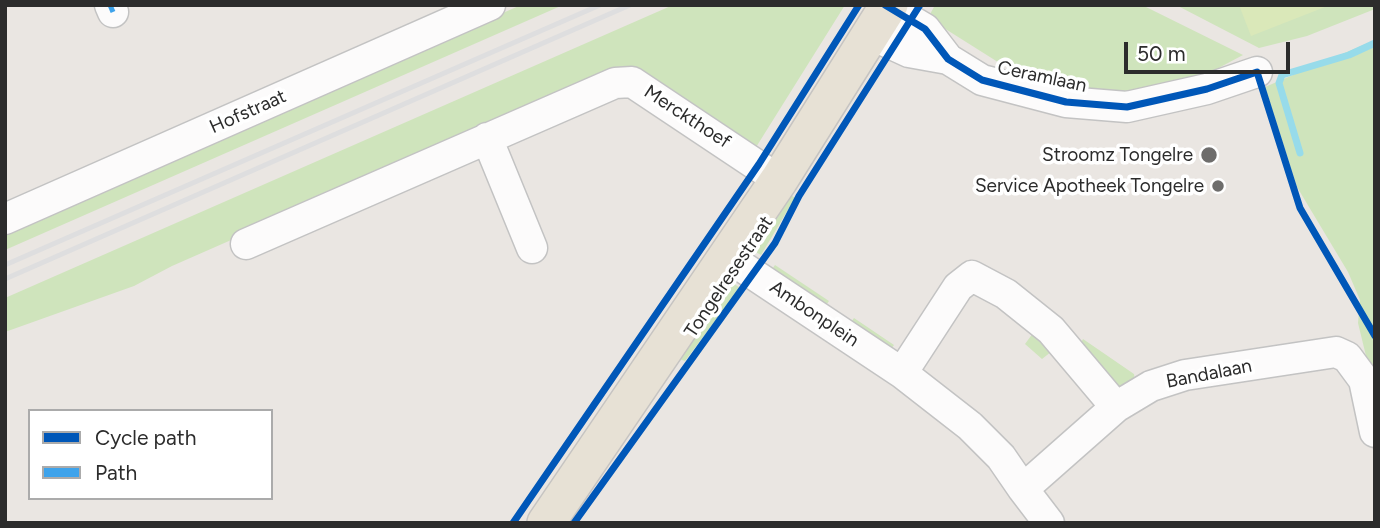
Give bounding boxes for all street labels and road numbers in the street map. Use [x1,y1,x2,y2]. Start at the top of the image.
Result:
street label: Ceramlaan [995,56,1089,98]
street label: Merckthoef [639,81,735,153]
street label: Hofstraat [206,85,290,139]
street label: Tongelresestraat [680,212,778,342]
street label: Ambonplein [765,276,863,352]
street label: Bandalaan [1164,355,1254,393]

